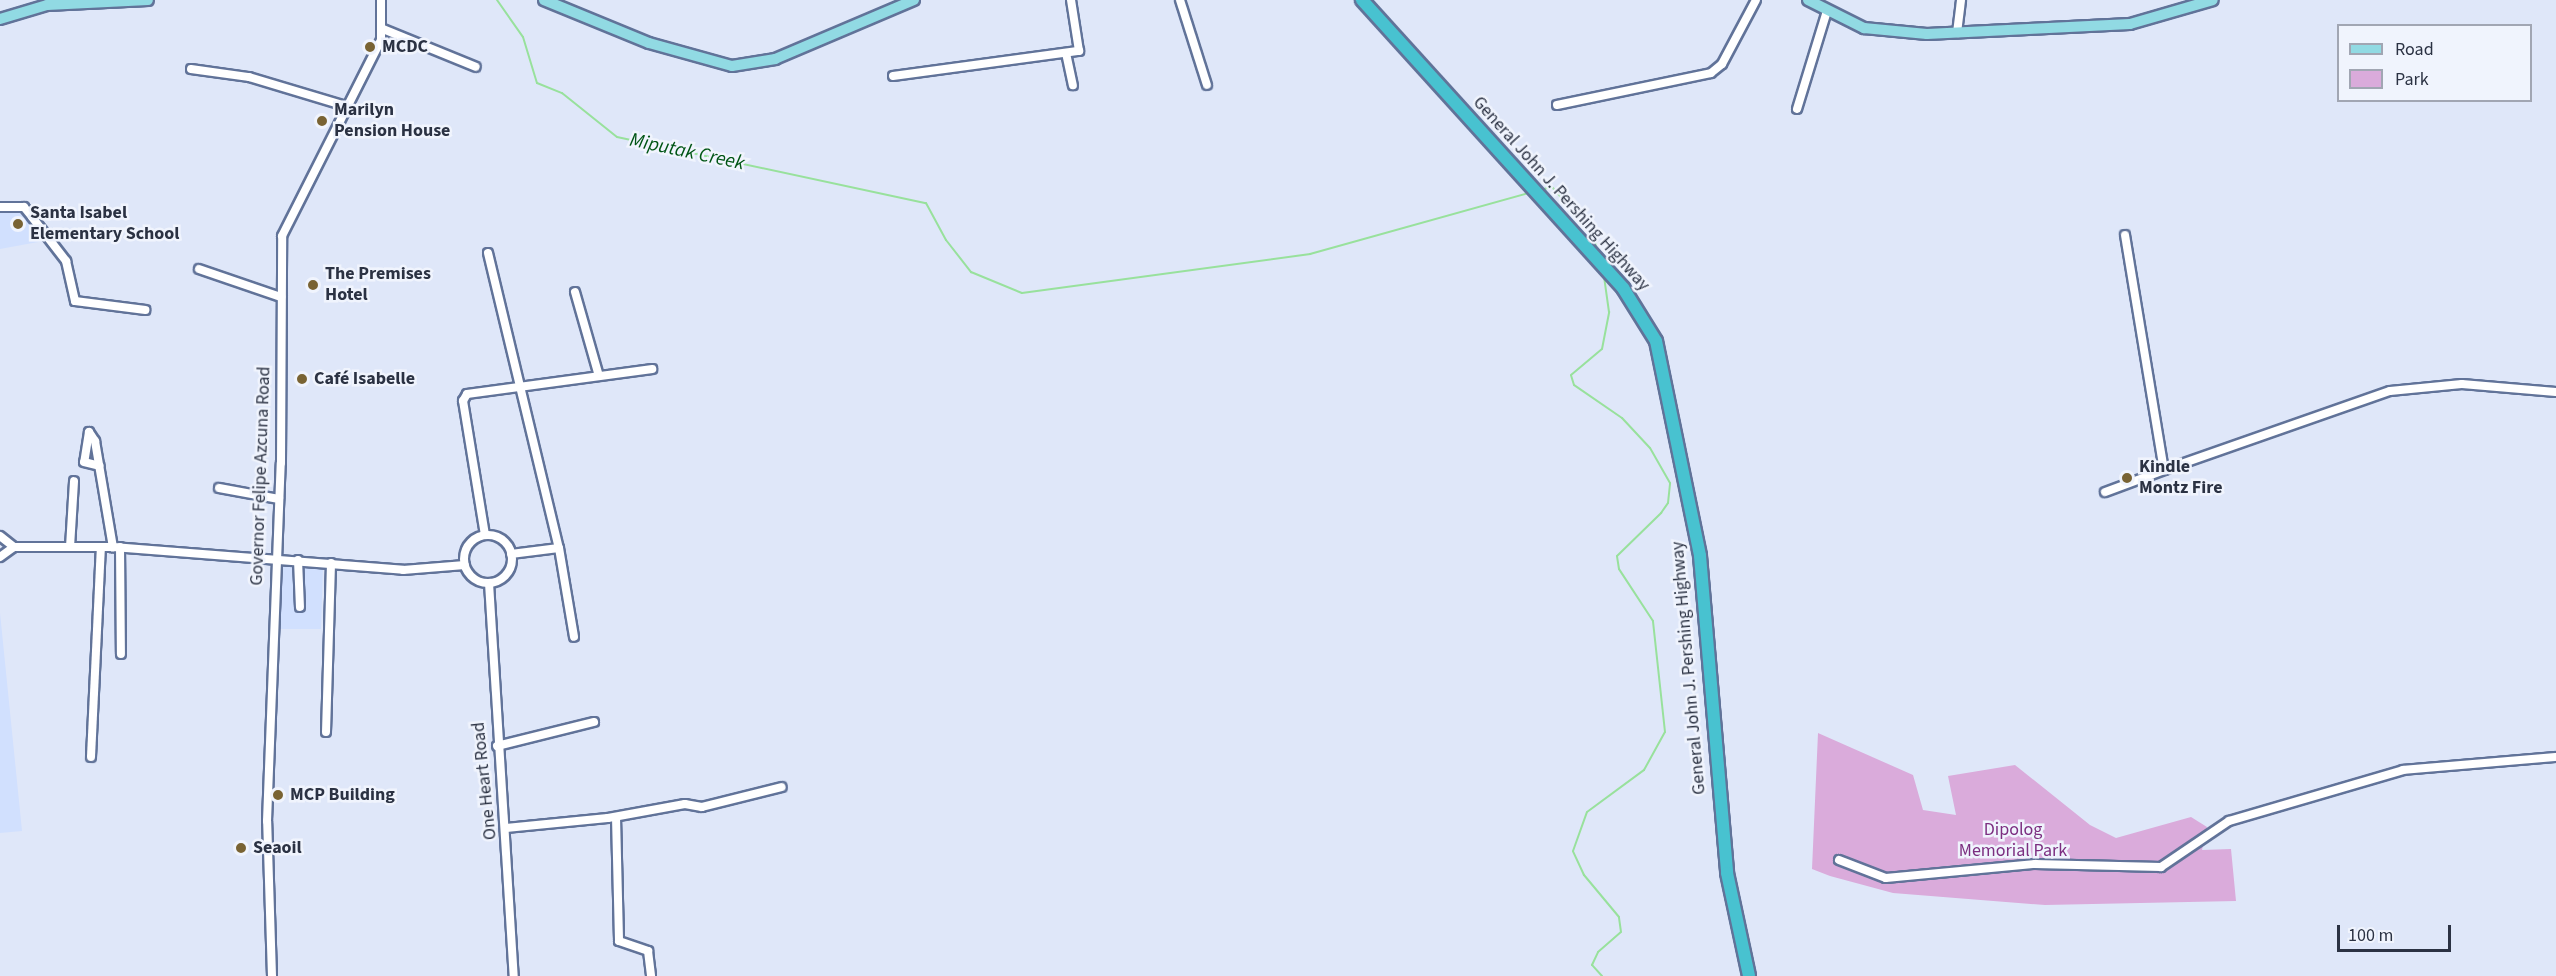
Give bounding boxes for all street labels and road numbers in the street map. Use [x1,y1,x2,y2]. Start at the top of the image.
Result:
street label: General John J. Pershing Highway [1468,92,1654,296]
street label: Governor Felipe Azcuna Road [246,366,276,586]
street label: General John J. Pershing Highway [1667,540,1711,796]
street label: One Heart Road [468,721,502,841]

